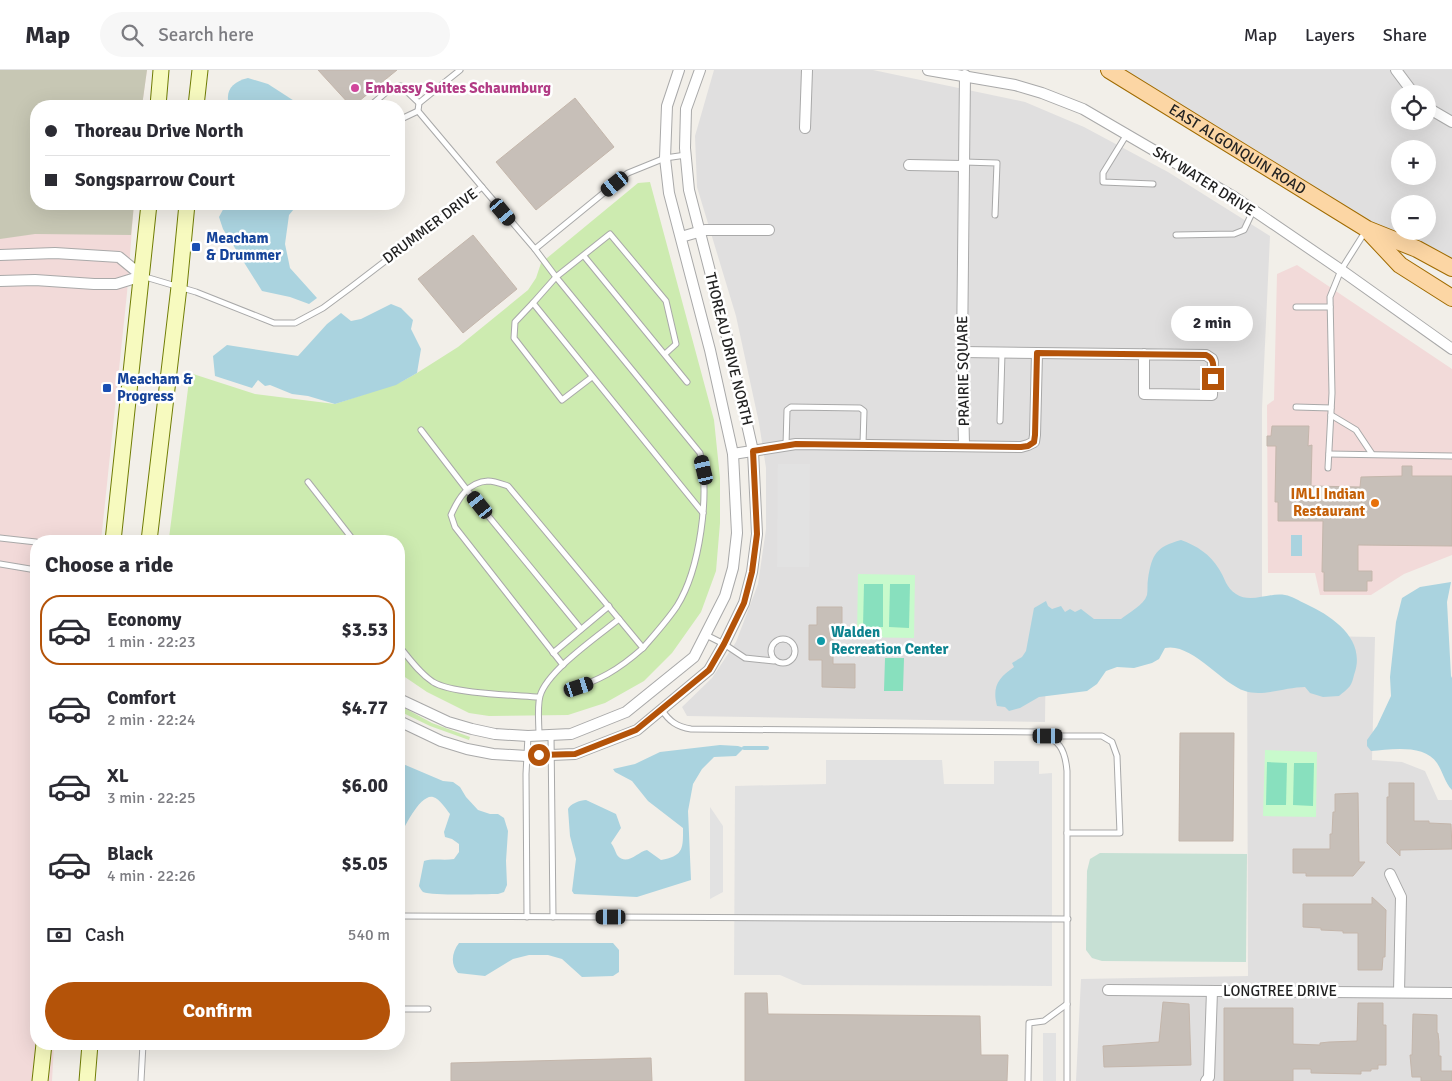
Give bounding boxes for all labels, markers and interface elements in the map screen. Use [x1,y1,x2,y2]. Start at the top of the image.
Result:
search box [100,12,450,57]
text: Map [25,20,70,50]
icon: search [118,21,146,49]
text: Search here [158,23,254,47]
text: Map [1244,24,1277,46]
text: Layers [1305,24,1355,46]
text: Share [1383,24,1427,46]
place label: Embassy Suites Schaumburg [365,79,551,97]
marker: Embassy Suites Schaumburg [349,82,361,94]
map controls [1391,85,1436,240]
button: locate [1391,85,1436,130]
street label: EAST ALGONQUIN ROAD [1166,100,1309,198]
text: Thoreau Drive North [75,119,243,143]
button: + [1391,140,1436,185]
street label: SKY WATER DRIVE [1150,142,1258,220]
text: Songsparrow Court [75,168,235,192]
car [598,169,631,199]
street label: DRUMMER DRIVE [379,185,481,267]
button: − [1391,195,1436,240]
car [487,196,518,228]
place label: Meacham & Drummer [206,229,281,264]
marker: Meacham & Drummer [190,241,202,253]
street label: THOREAU DRIVE NORTH [701,271,757,427]
callout: 2 min [1172,306,1254,342]
text: 2 min [1193,313,1231,333]
street label: PRAIRIE SQUARE [953,315,973,427]
route end [1202,368,1224,390]
place label: Meacham & Progress [117,370,193,405]
marker: Meacham & Progress [101,382,113,394]
car [693,454,714,486]
place label: IMLI Indian Restaurant [1291,485,1365,520]
car [464,489,495,521]
marker: IMLI Indian Restaurant [1369,497,1381,509]
text: Choose a ride [45,551,173,578]
icon: car [47,608,92,653]
text: Economy [107,608,181,632]
text: $3.53 [342,618,388,642]
place label: Walden Recreation Center [831,623,948,658]
text: 1 min · 22:23 [107,632,196,652]
marker: Walden Recreation Center [815,635,827,647]
car [562,675,595,699]
icon: car [47,686,92,731]
text: Comfort [107,686,176,710]
text: $4.77 [342,696,388,720]
text: 2 min · 22:24 [107,710,196,730]
car [1033,729,1063,744]
route start [528,744,550,766]
icon: car [47,764,92,809]
text: XL [107,764,129,788]
text: $6.00 [342,774,388,798]
text: 3 min · 22:25 [107,788,196,808]
icon: car [47,842,92,887]
text: Black [107,842,153,866]
text: $5.05 [342,852,388,876]
text: 4 min · 22:26 [107,866,196,886]
car [596,910,626,925]
icon: cash [45,921,73,949]
text: Cash [85,923,125,947]
text: 540 m [348,925,390,945]
button: Confirm [45,982,390,1040]
street label: LONGTREE DRIVE [1223,982,1337,1000]

